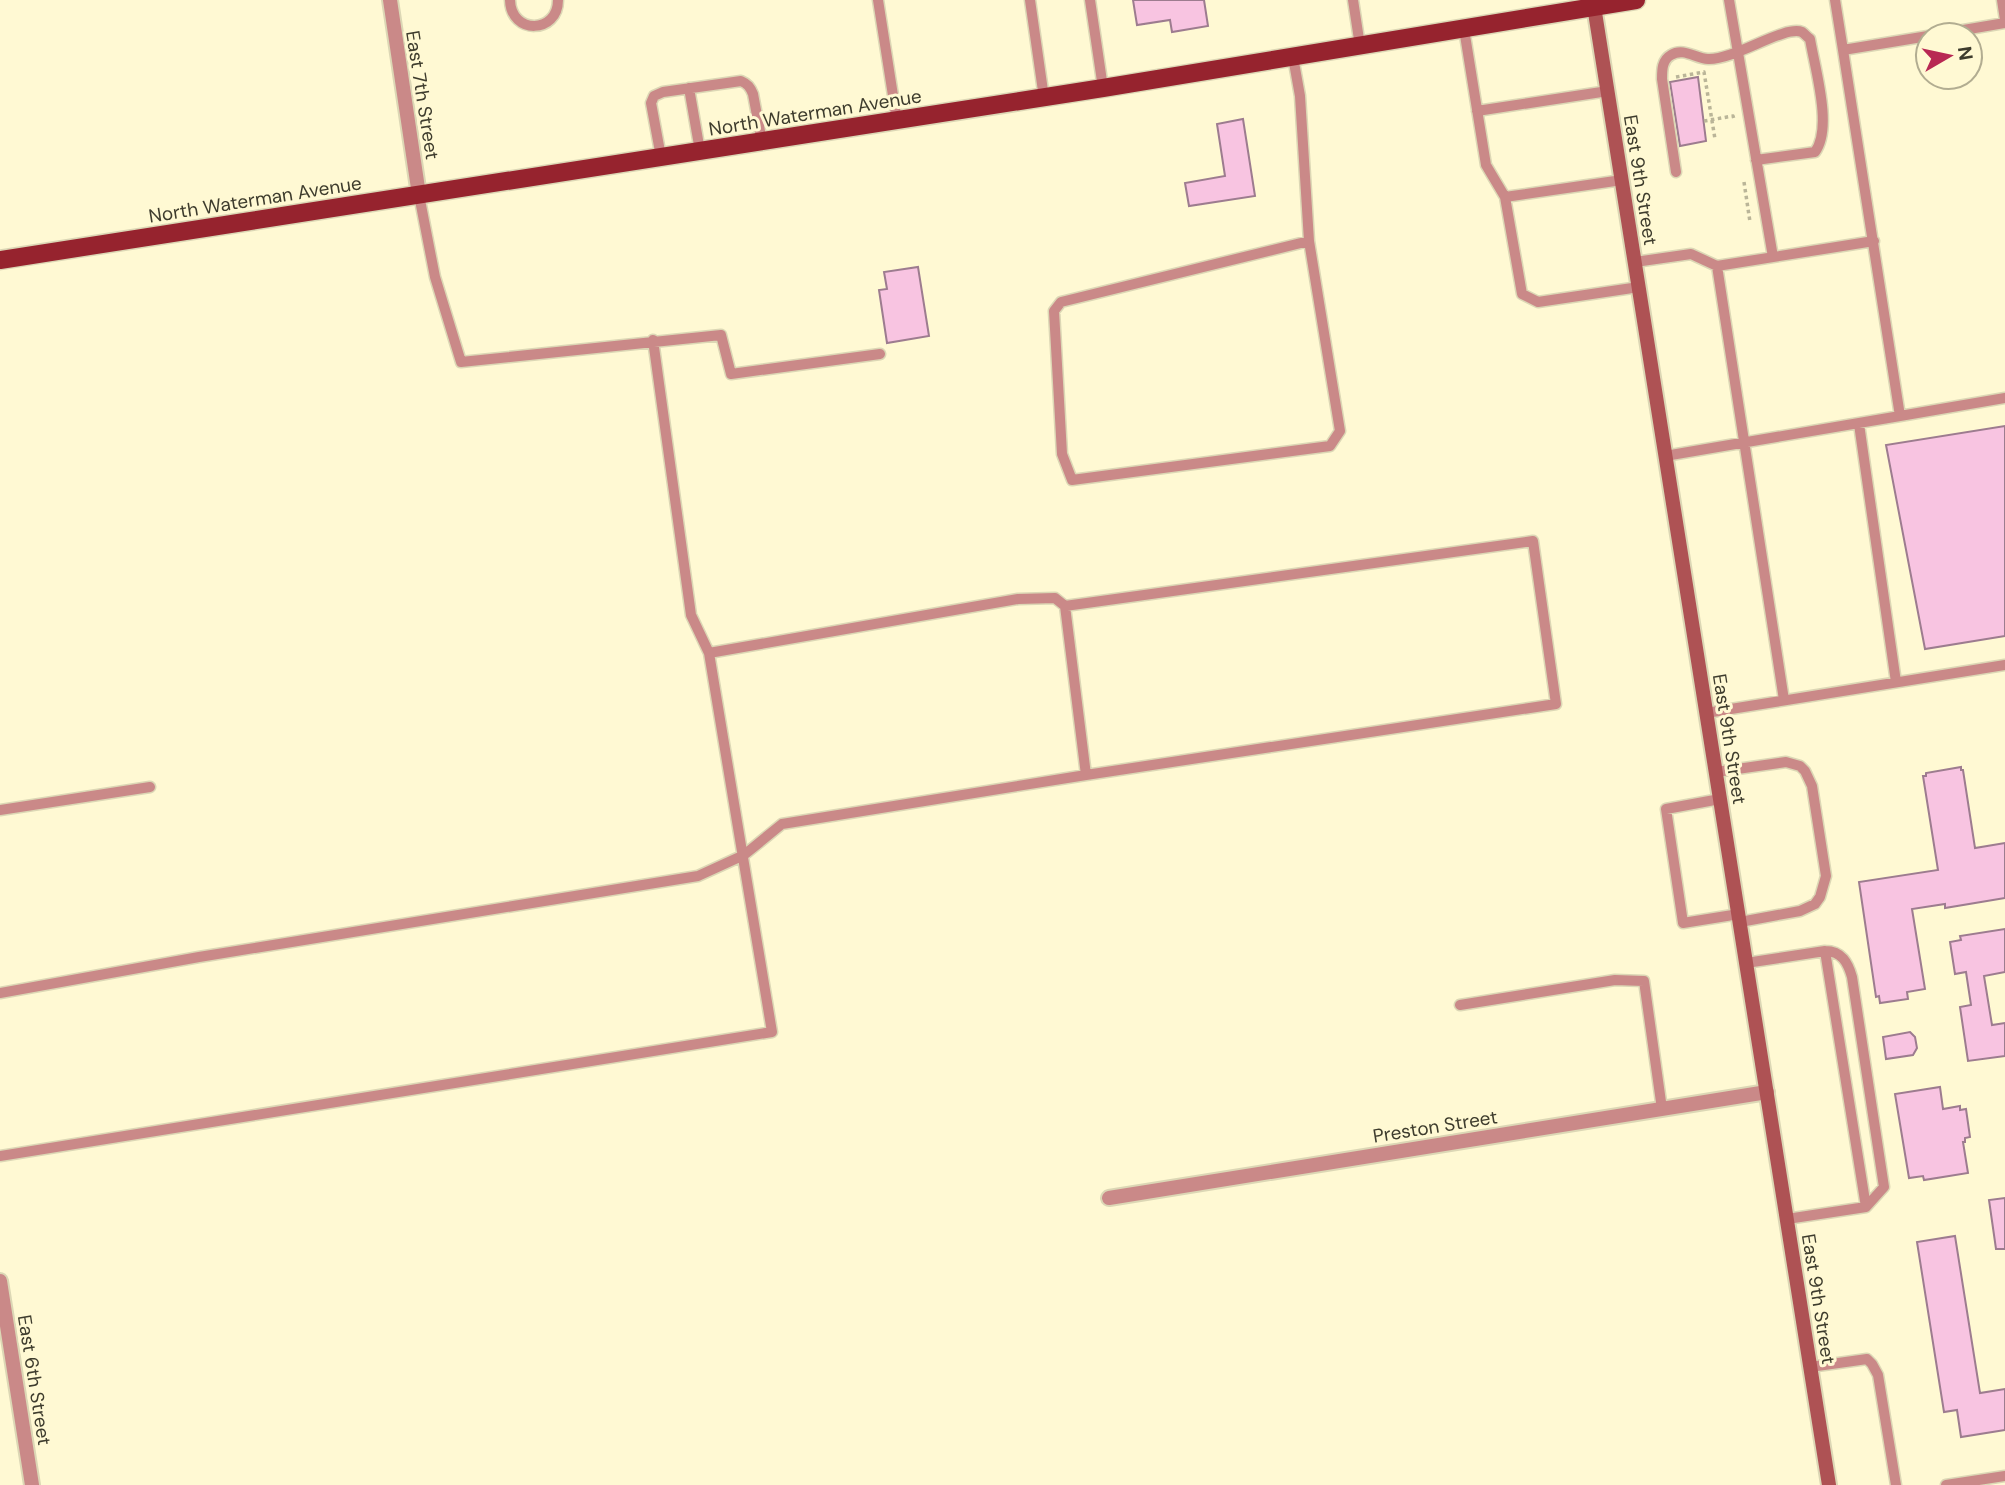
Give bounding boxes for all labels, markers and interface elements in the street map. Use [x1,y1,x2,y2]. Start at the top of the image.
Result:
north arrow [1914,21,1984,91]
street label: East 7th Street [400,29,445,161]
text: N [1952,45,1979,62]
street label: North Waterman Avenue [707,83,923,142]
street label: East 9th Street [1618,113,1663,247]
street label: North Waterman Avenue [147,170,363,229]
street label: East 9th Street [1707,672,1752,806]
street label: Preston Street [1371,1104,1499,1149]
street label: East 9th Street [1796,1232,1841,1366]
street label: East 6th Street [12,1313,57,1447]

